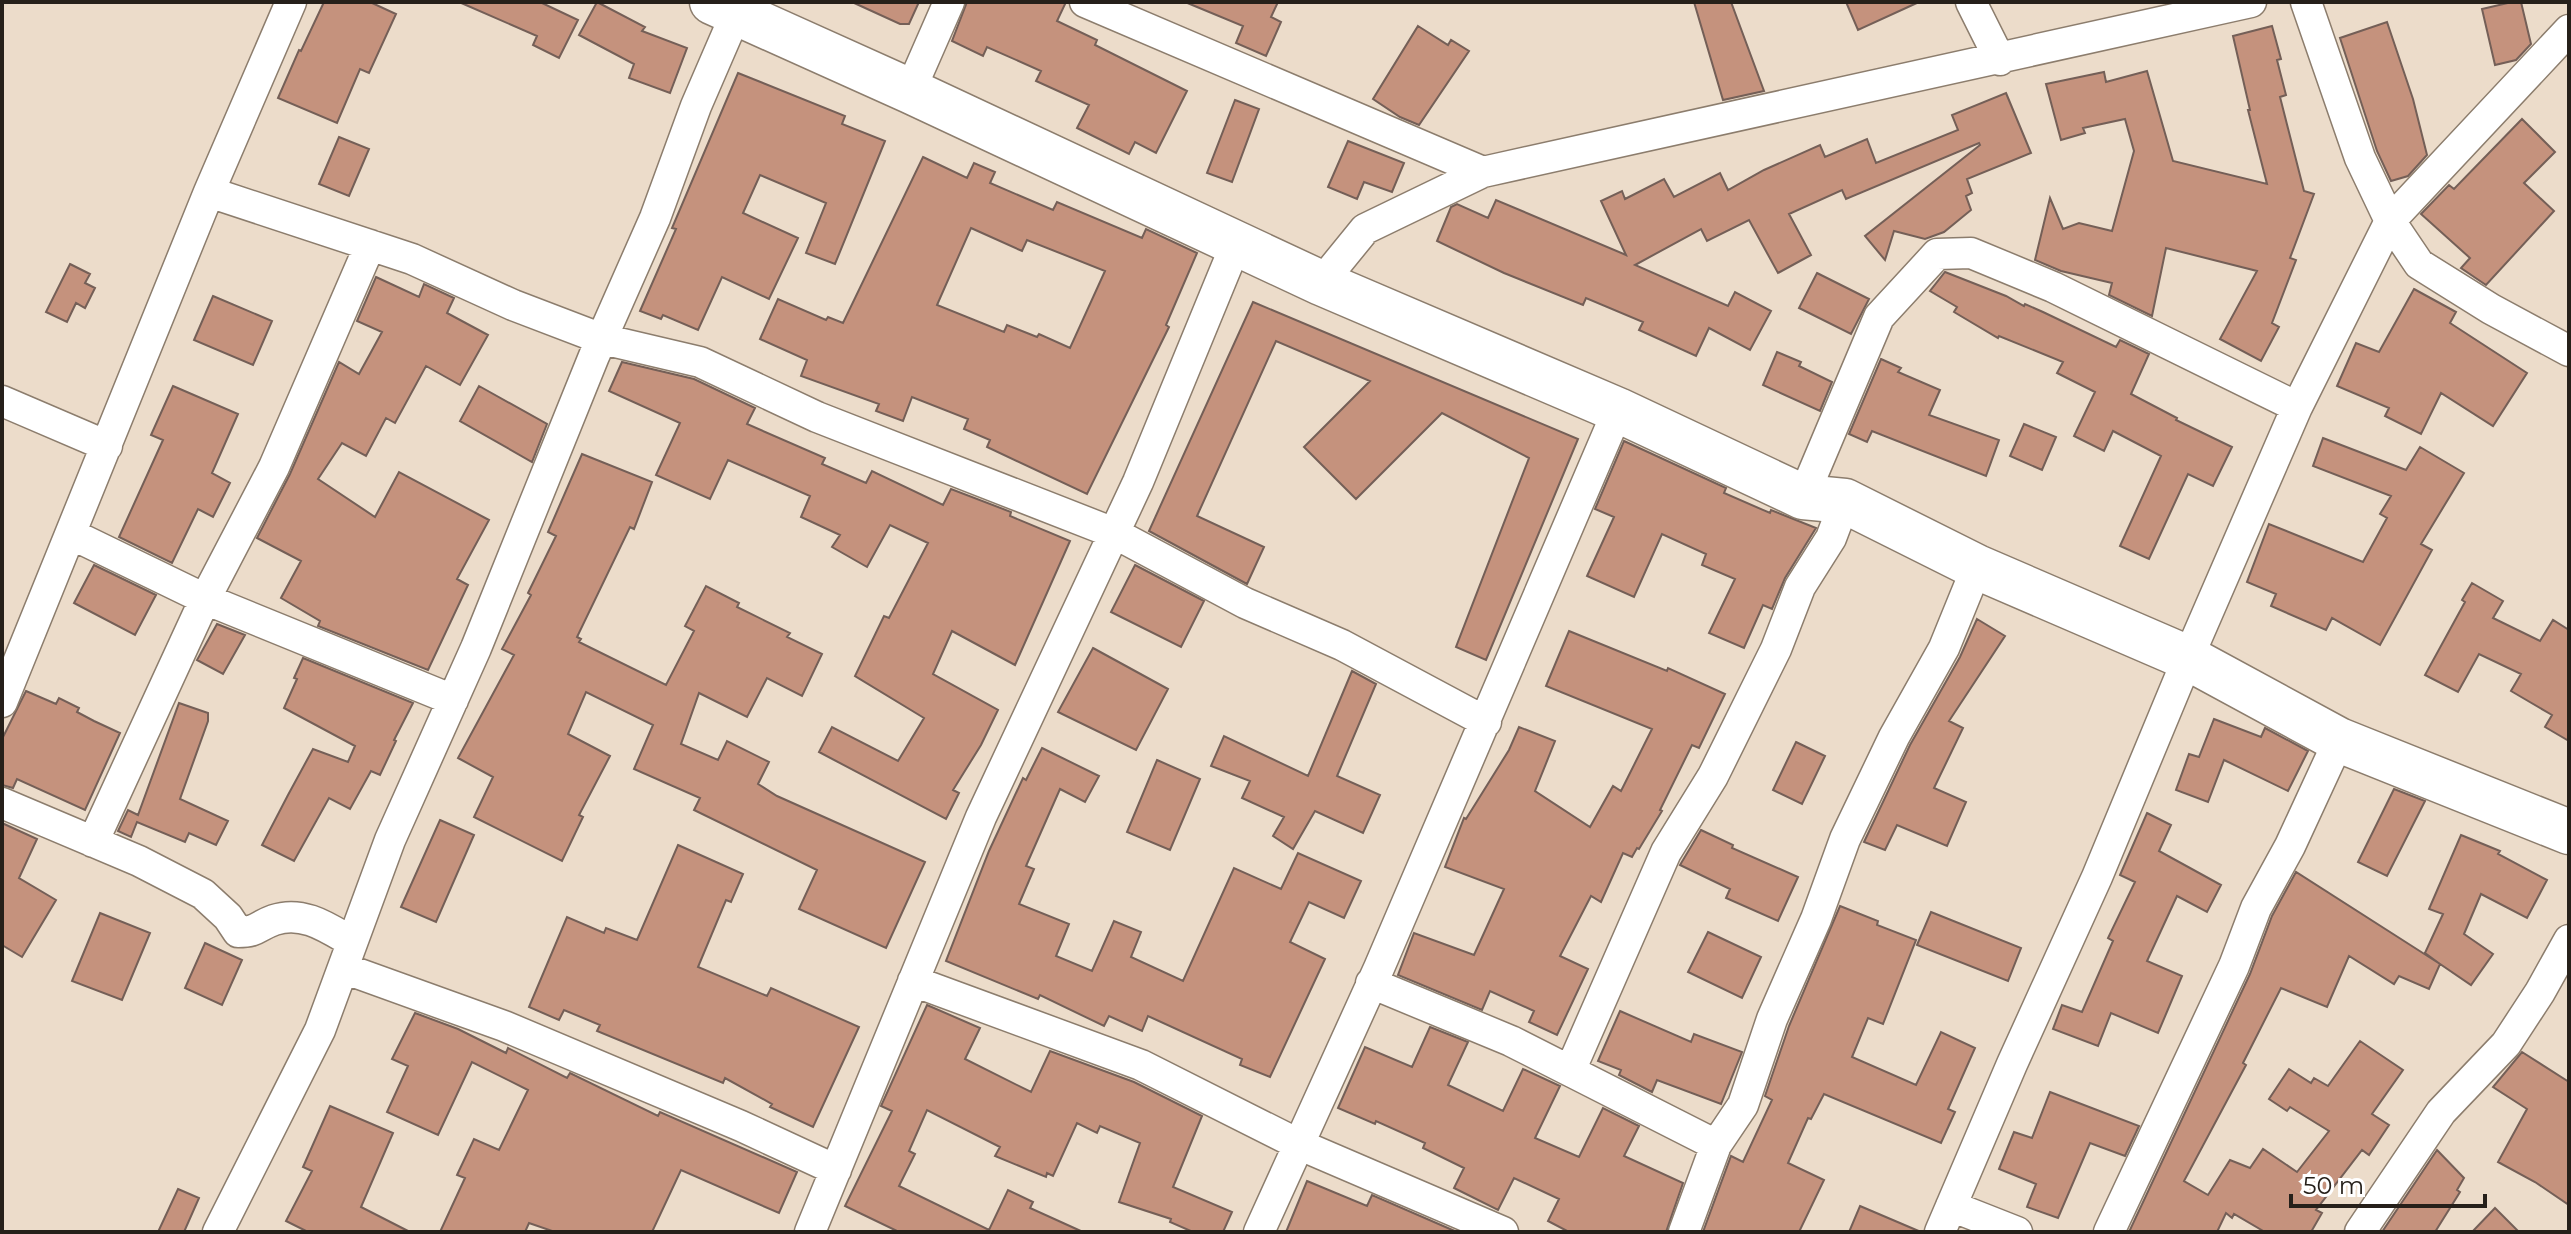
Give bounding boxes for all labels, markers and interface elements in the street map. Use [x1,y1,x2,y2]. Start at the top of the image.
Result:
scale bar [2291,1158,2485,1208]
text: 50 m [2303,1171,2364,1200]

